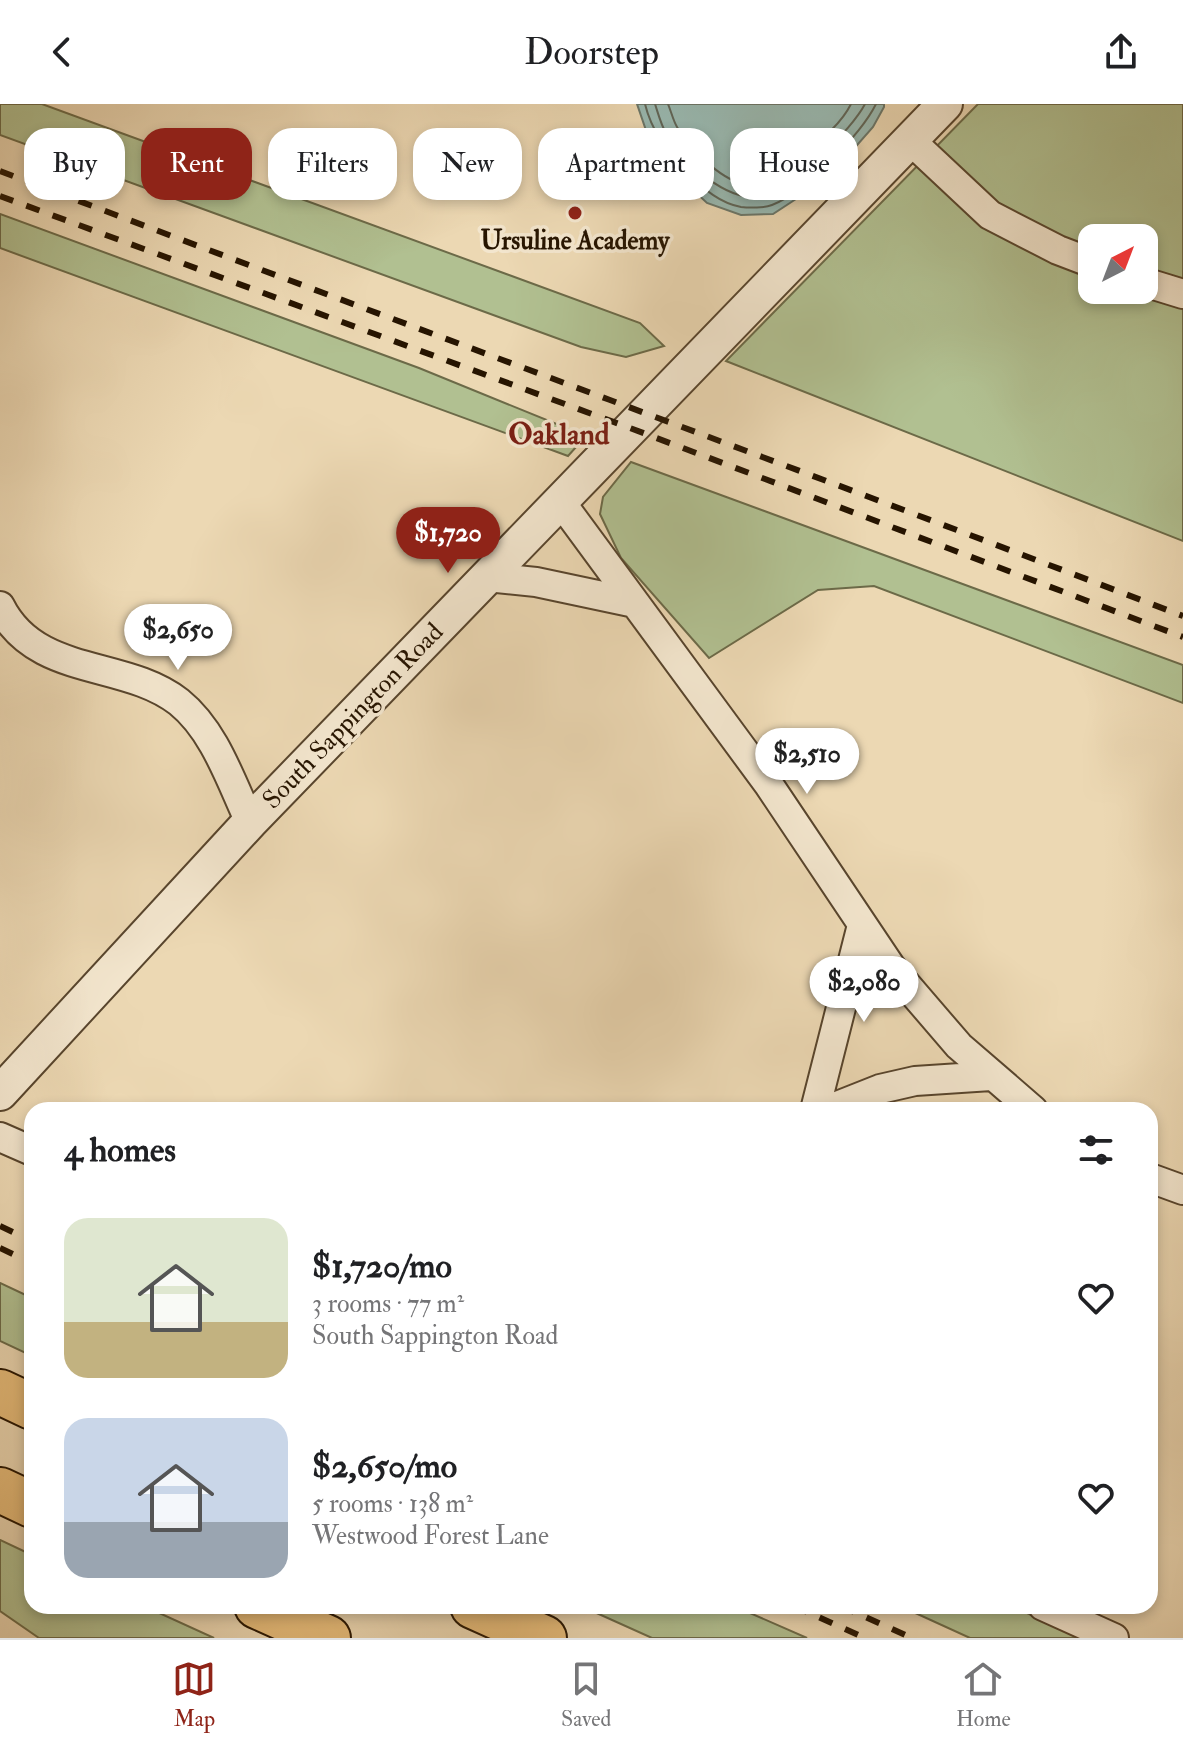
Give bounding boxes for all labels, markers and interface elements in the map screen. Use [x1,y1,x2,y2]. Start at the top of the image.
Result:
icon: back [40,30,84,74]
text: Doorstep [524,30,659,75]
icon: share [1099,30,1143,74]
chip: Buy [24,128,125,200]
chip: Rent [141,128,252,200]
chip: Filters [268,128,397,200]
chip: New [413,128,522,200]
chip: Apartment [538,128,714,200]
chip: House [730,128,858,200]
marker: Ursuline Academy [566,204,584,222]
north arrow [1078,224,1158,304]
map controls [1078,224,1158,304]
place label: Ursuline Academy [480,225,671,258]
district label: Oakland [508,416,610,453]
pin: $1,720 [383,507,513,575]
text: $1,720 [414,517,482,549]
pin: $2,650 [113,604,243,672]
text: $2,650 [142,614,214,646]
street label: South Sappington Road [256,616,451,816]
pin: $2,510 [742,728,872,796]
text: $2,510 [773,738,841,770]
pin: $2,080 [799,956,929,1024]
text: $2,080 [828,966,900,998]
icon: filters [1074,1128,1118,1172]
text: 4 homes [64,1129,176,1172]
text: $1,720/mo [312,1245,452,1288]
icon: home [128,1250,224,1346]
icon: heart [1074,1276,1118,1320]
text: 3 rooms · 77 m² [312,1288,464,1320]
text: South Sappington Road [312,1320,558,1352]
text: $2,650/mo [312,1445,457,1488]
icon: home [128,1450,224,1546]
icon: heart [1074,1476,1118,1520]
text: 5 rooms · 138 m² [312,1488,473,1520]
text: Westwood Forest Lane [312,1520,549,1552]
tab: Map [172,1657,216,1733]
tab: Saved [561,1657,611,1733]
tab: Home [956,1657,1011,1733]

